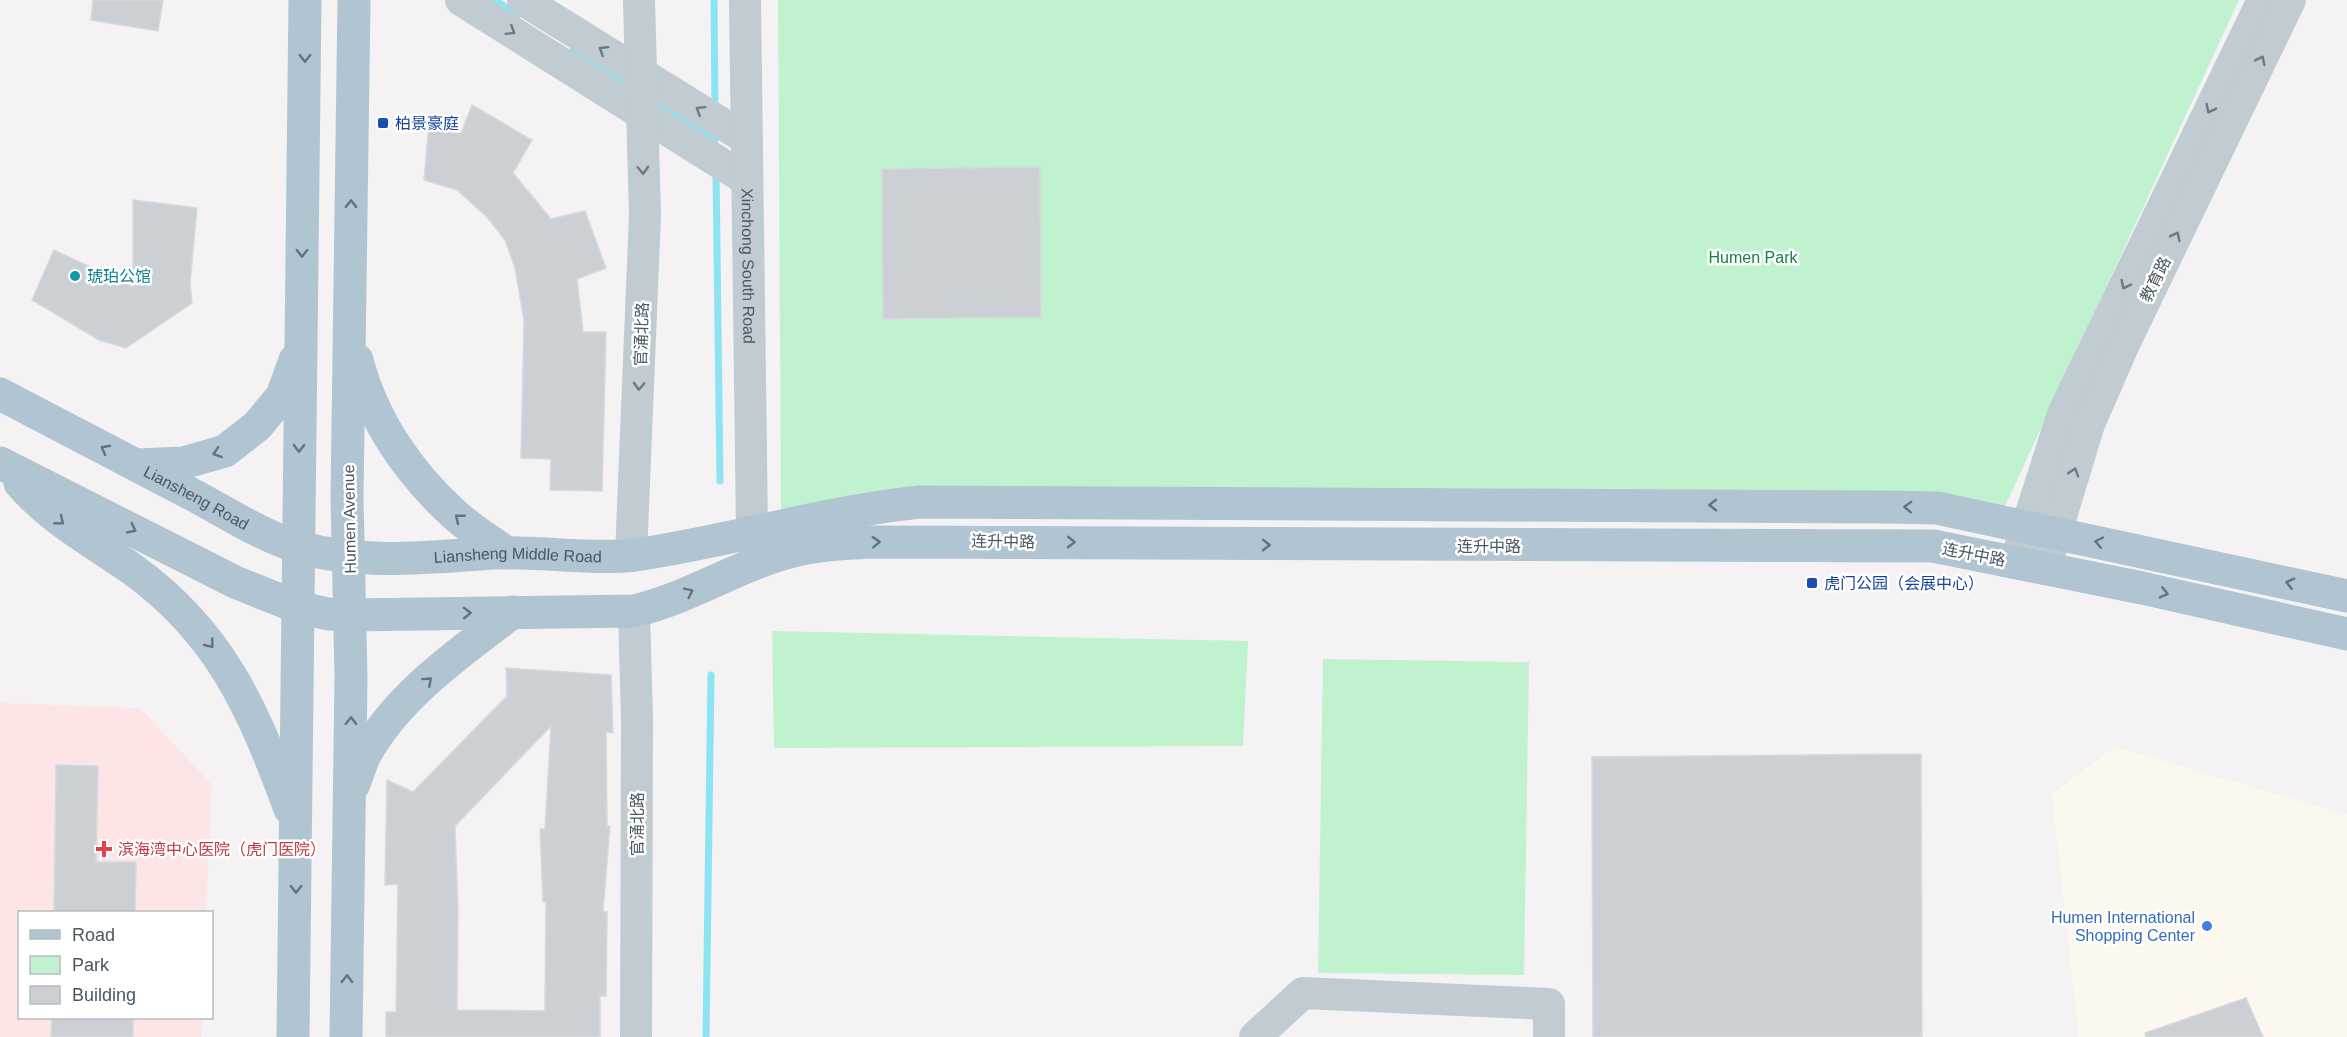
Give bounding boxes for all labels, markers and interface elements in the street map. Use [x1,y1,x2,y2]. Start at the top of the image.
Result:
one-way arrow [505,23,515,35]
one-way arrow [599,45,609,57]
one-way arrow [298,54,311,63]
one-way arrow [2253,56,2265,67]
one-way arrow [2205,103,2217,114]
one-way arrow [696,105,706,117]
place label: 柏景豪庭 [395,115,459,132]
marker: 柏景豪庭 [376,116,390,130]
one-way arrow [637,166,650,175]
street label: Xinchong South Road [738,188,758,344]
one-way arrow [345,200,357,209]
one-way arrow [2169,231,2180,242]
one-way arrow [296,249,308,258]
park label: Humen Park [1709,249,1798,266]
street label: 教育路 [2137,254,2174,305]
place label: 琥珀公馆 [87,267,151,285]
marker: 琥珀公馆 [68,269,82,283]
one-way arrow [2120,278,2132,289]
street label: 官涌北路 [632,302,651,366]
one-way arrow [633,382,645,391]
one-way arrow [293,444,305,453]
one-way arrow [101,445,111,456]
one-way arrow [212,445,223,458]
street label: Liansheng Road [141,463,251,533]
street label: Humen Avenue [340,464,359,574]
one-way arrow [2067,467,2079,478]
one-way arrow [1708,499,1717,511]
one-way arrow [1903,501,1912,514]
one-way arrow [53,514,64,525]
one-way arrow [455,515,466,526]
one-way arrow [125,522,136,533]
street label: 连升中路 [971,532,1035,551]
one-way arrow [871,536,880,549]
one-way arrow [1066,536,1075,548]
one-way arrow [2095,536,2105,549]
street label: 连升中路 [1457,538,1521,555]
one-way arrow [1261,539,1270,551]
street label: 连升中路 [1941,540,2007,569]
street label: Liansheng Middle Road [433,545,602,566]
place label: 虎门公园（会展中心） [1824,575,1984,592]
marker: 虎门公园（会展中心） [1805,576,1819,590]
one-way arrow [2285,577,2295,590]
one-way arrow [2159,586,2169,599]
one-way arrow [683,588,694,600]
one-way arrow [463,607,472,619]
one-way arrow [203,637,214,648]
one-way arrow [422,677,432,688]
one-way arrow [344,716,357,725]
street label: 官涌北路 [629,792,646,856]
marker: 滨海湾中心医院（虎门医院） [95,840,113,858]
place label: 滨海湾中心医院（虎门医院） [118,841,326,858]
one-way arrow [290,884,302,893]
place label: Humen International Shopping Center [2051,909,2196,944]
legend [18,911,213,1019]
marker: Humen International Shopping Center [2200,919,2214,933]
text: Road [72,925,115,945]
text: Park [72,955,110,975]
one-way arrow [341,974,353,983]
text: Building [72,985,136,1005]

